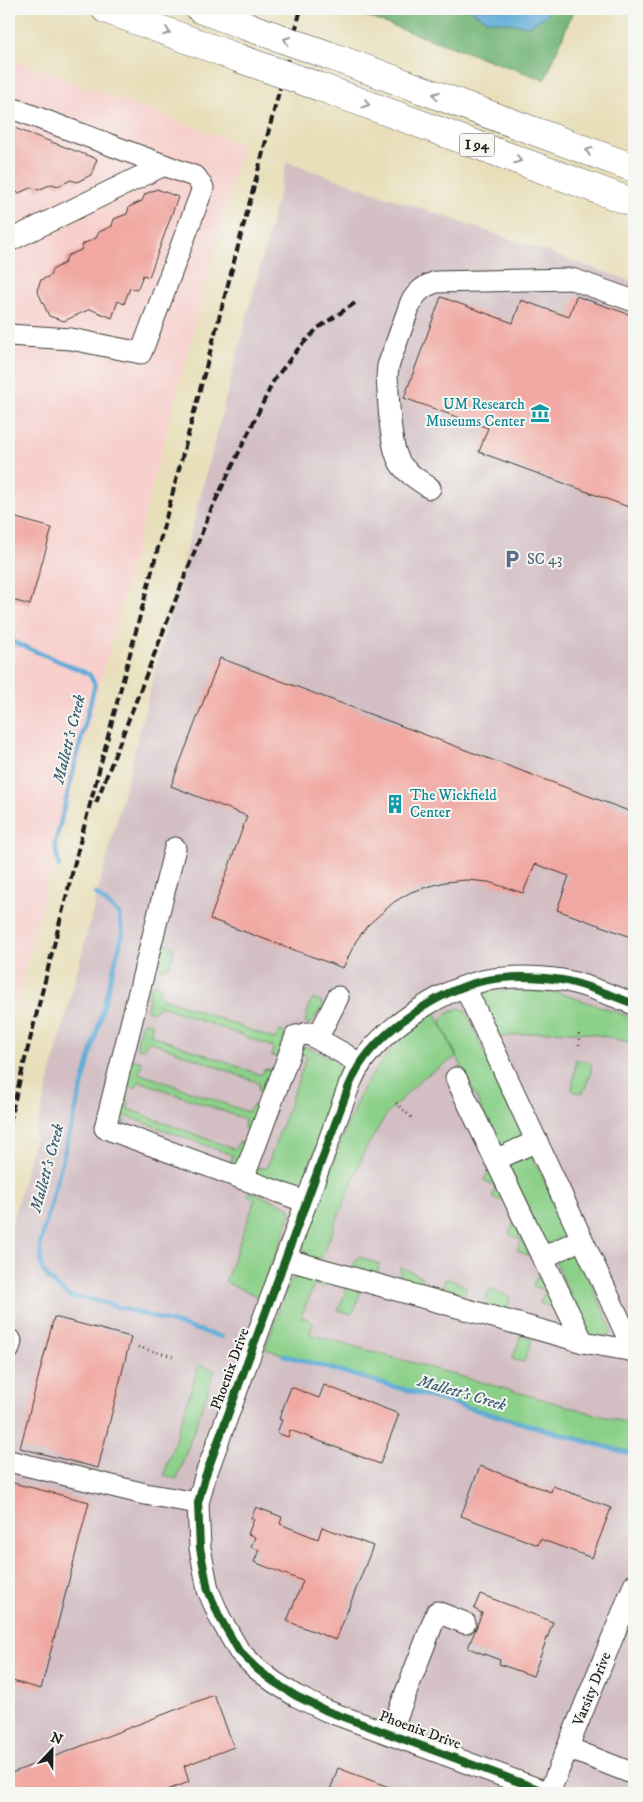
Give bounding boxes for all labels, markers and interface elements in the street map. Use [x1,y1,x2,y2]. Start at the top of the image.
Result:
one-way arrow [162,26,171,36]
one-way arrow [284,36,292,46]
one-way arrow [432,91,441,101]
one-way arrow [361,98,370,108]
road number: I 94 [460,134,494,156]
one-way arrow [585,147,593,157]
one-way arrow [514,154,522,164]
place label: UM Research Museums Center [426,395,525,431]
museum icon: UM Research Museums Center [529,402,551,424]
parking icon: SC 43 [501,548,523,570]
place label: SC 43 [527,550,562,569]
water label: Mallett's Creek [48,692,90,786]
place label: The Wickfield Center [410,786,497,822]
building icon: The Wickfield Center [384,793,406,815]
water label: Mallett's Creek [25,1121,68,1215]
street label: Phoenix Drive [206,1325,254,1413]
water label: Mallett's Creek [415,1371,509,1415]
street label: Varsity Drive [568,1649,615,1730]
street label: Phoenix Drive [376,1706,464,1754]
north arrow [28,1724,78,1774]
text: N [48,1728,66,1750]

